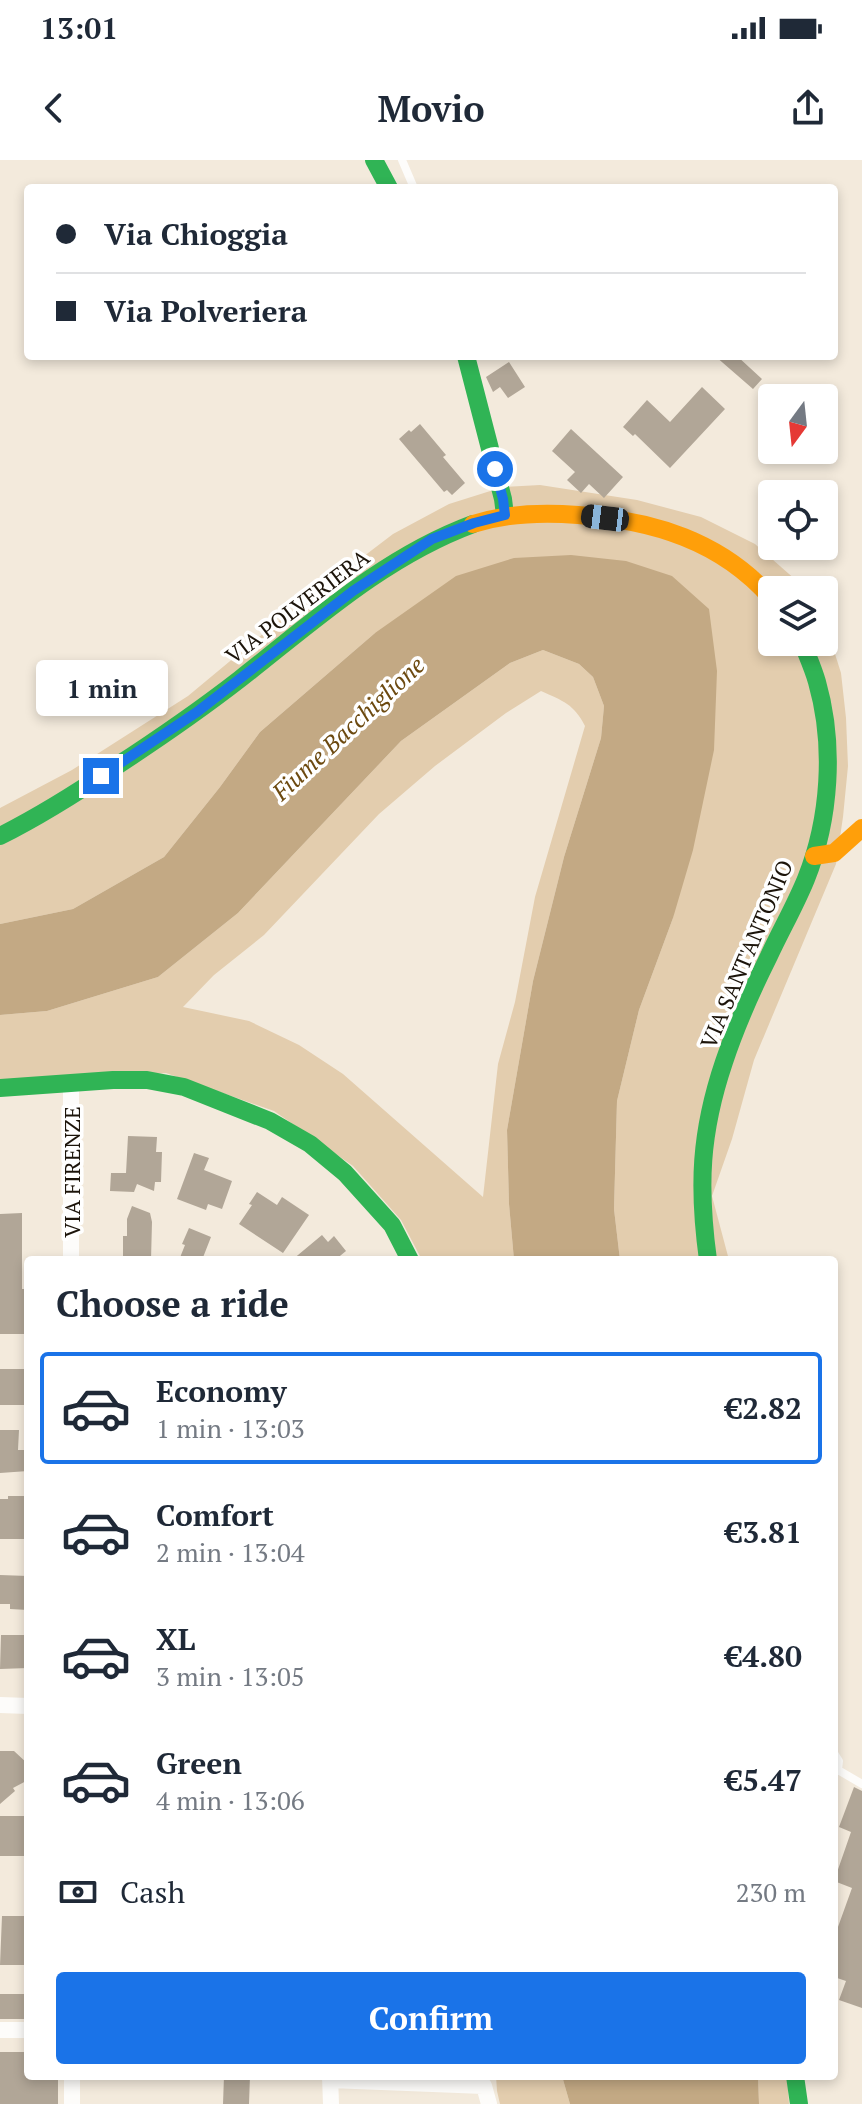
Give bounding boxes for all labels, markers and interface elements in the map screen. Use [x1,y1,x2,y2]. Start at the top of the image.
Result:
text: 13:01 [40,8,118,48]
text: Movio [377,85,485,132]
icon: back [32,86,76,130]
icon: share [786,86,830,130]
text: Via Chioggia [104,214,288,254]
text: Via Polveriera [104,291,307,331]
north arrow [758,384,838,464]
map controls [758,384,838,656]
route start [477,451,513,487]
button: locate [758,480,838,560]
car [580,503,630,533]
street label: VIA POLVERIERA [219,542,376,670]
button: layers [758,576,838,656]
water label: Fiume Bacchiglione [264,649,431,808]
callout: 1 min [35,660,167,716]
text: 1 min [66,671,138,705]
route end [83,758,119,794]
street label: VIA SANT'ANTONIO [693,855,799,1053]
street label: VIA FIRENZE [57,1106,86,1238]
text: Choose a ride [56,1280,289,1327]
text: Economy [156,1371,287,1411]
icon: car [60,1372,132,1444]
text: €2.82 [725,1388,802,1428]
text: 1 min · 13:03 [156,1411,305,1445]
text: Comfort [156,1495,274,1535]
icon: car [60,1496,132,1568]
text: €3.81 [725,1512,802,1552]
text: 2 min · 13:04 [156,1535,305,1569]
text: XL [156,1619,195,1659]
icon: car [60,1620,132,1692]
text: €4.80 [725,1636,802,1676]
text: 3 min · 13:05 [156,1659,305,1693]
text: Green [156,1743,242,1783]
icon: car [60,1744,132,1816]
text: €5.47 [725,1760,802,1800]
text: 4 min · 13:06 [156,1783,305,1817]
icon: cash [56,1870,100,1914]
text: Cash [120,1872,185,1912]
text: 230 m [736,1875,806,1909]
button: Confirm [56,1972,806,2064]

